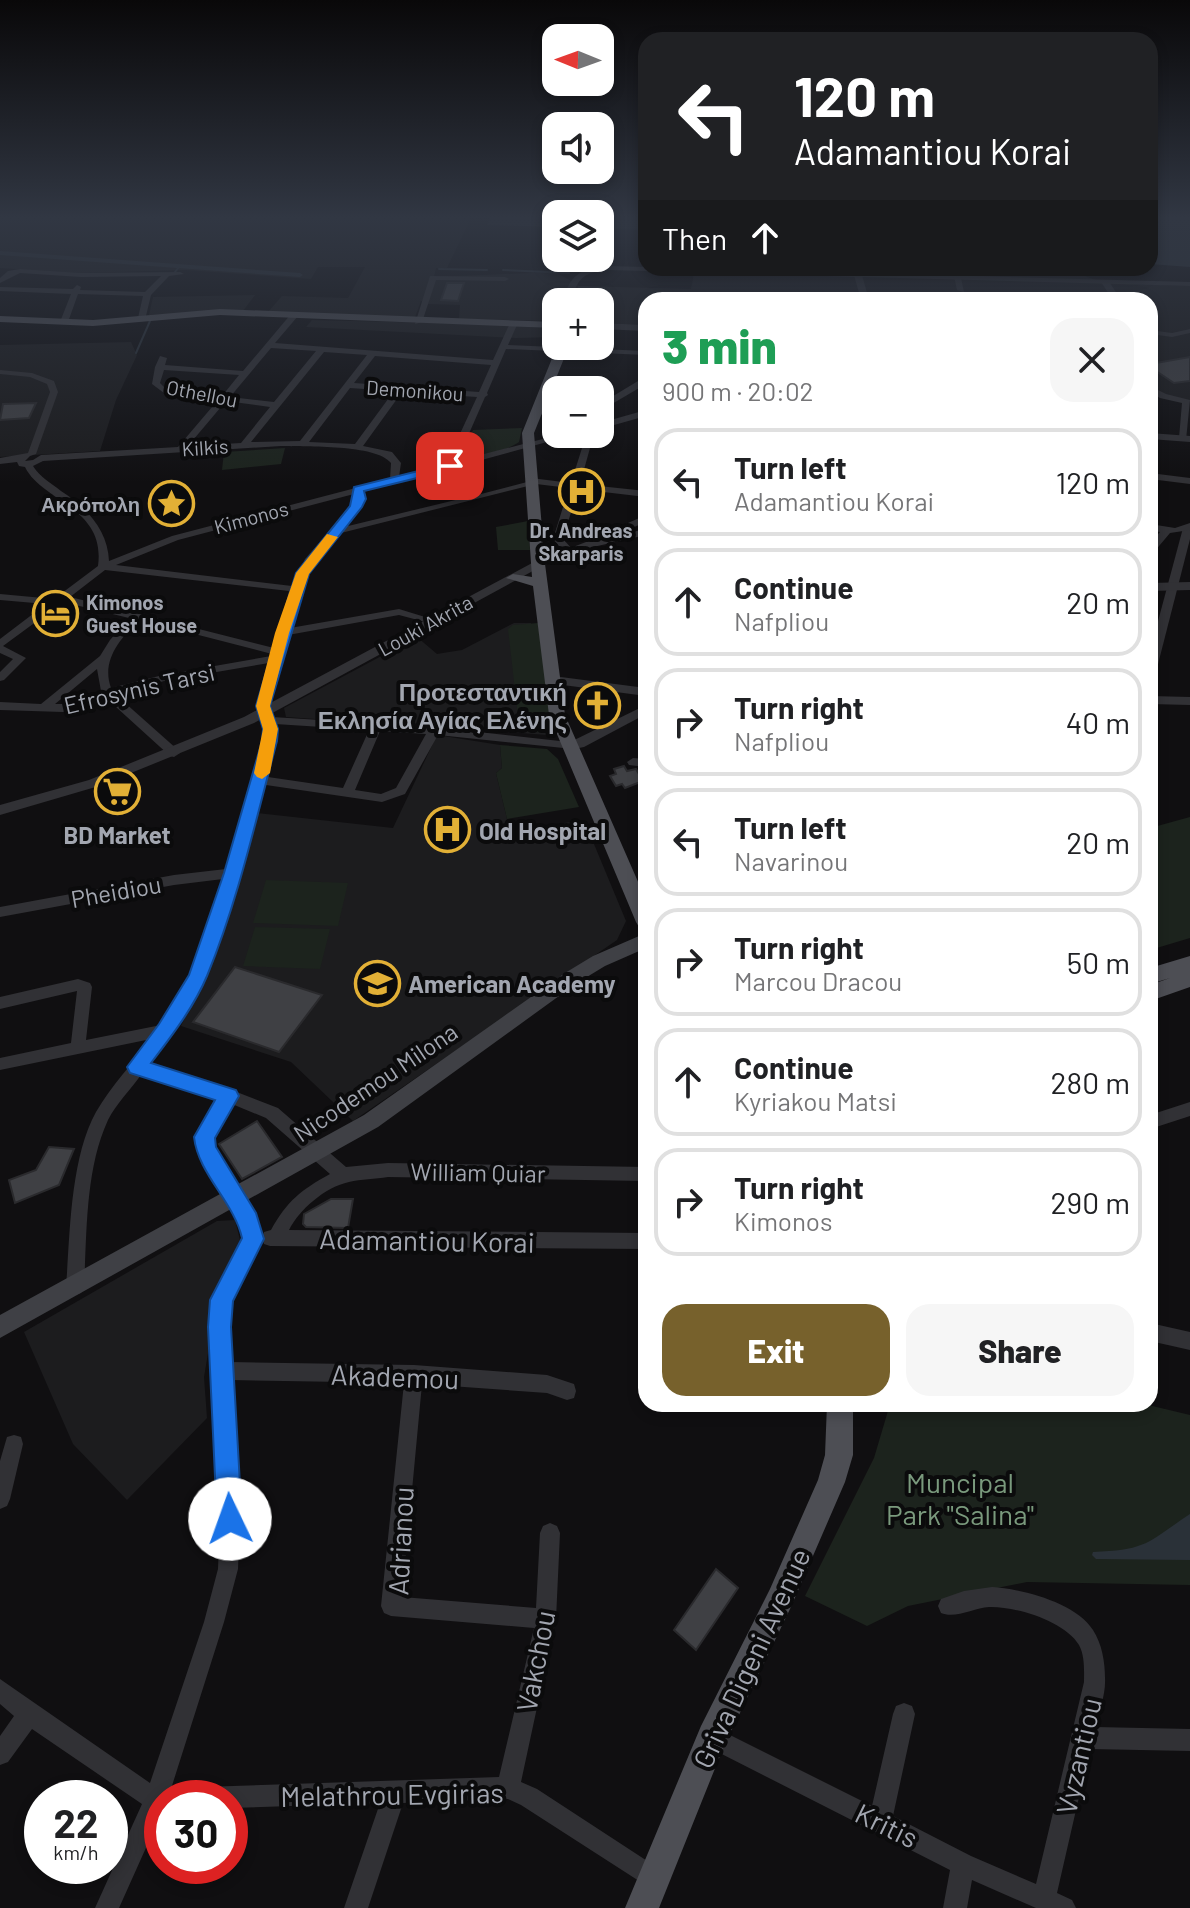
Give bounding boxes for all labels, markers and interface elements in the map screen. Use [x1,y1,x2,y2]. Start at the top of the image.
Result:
north arrow [542,24,614,96]
map controls [542,24,614,448]
text: 120 m [794,61,935,128]
icon: left [662,64,766,168]
button: sound [542,112,614,184]
text: Adamantiou Korai [794,129,1071,172]
button: layers [542,200,614,272]
icon: ahead [743,216,787,260]
text: Then [662,220,727,256]
button: + [542,288,614,360]
text: 3 min [662,316,777,374]
button: close [1050,318,1134,402]
street label: Othellou [164,374,240,412]
street label: Demonikou [366,375,464,405]
text: 900 m · 20:02 [662,375,814,406]
button: − [542,376,614,448]
pin [416,432,484,500]
street label: Kilkis [181,433,229,461]
icon: arrive [428,444,472,488]
text: Turn left [734,449,847,485]
icon: left [666,460,710,504]
text: 120 m [1056,464,1130,500]
hospital icon: Dr. Andreas Skarparis [557,467,605,515]
place icon: Ακρόπολη [147,480,195,528]
text: Adamantiou Korai [734,485,934,516]
place label: Ακρόπολη [41,492,140,516]
street label: Kimonos [211,496,291,538]
place label: Dr. Andreas Skarparis [529,518,633,565]
text: Continue [734,569,854,605]
icon: ahead [666,580,710,624]
text: 20 m [1066,584,1130,620]
street label: Louki Akrita [374,589,476,661]
hotel icon: Kimonos Guest House [31,590,79,638]
place label: Kimonos Guest House [86,590,197,637]
text: Nafpliou [734,605,829,636]
street label: Efrosynis Tarsi [61,657,217,719]
place label: Προτεσταντική Εκλησία Αγίας Ελένης [318,677,567,734]
church icon: Προτεσταντική Εκλησία Αγίας Ελένης [574,681,622,729]
text: Turn right [734,689,864,725]
icon: right [666,700,710,744]
text: 40 m [1066,704,1130,740]
text: Nafpliou [734,725,829,756]
supermarket icon: BD Market [93,768,141,816]
hospital icon: Old Hospital [424,806,472,854]
text: Turn left [734,809,847,845]
place label: Old Hospital [479,816,606,845]
place label: BD Market [63,820,171,849]
icon: left [666,820,710,864]
text: 20 m [1066,824,1130,860]
text: Navarinou [734,845,848,876]
street label: Pheidiou [69,869,163,913]
text: Turn right [734,929,864,965]
icon: right [666,940,710,984]
text: 50 m [1067,944,1130,980]
school or university icon: American Academy [353,959,401,1007]
text: Marcou Dracou [734,965,902,996]
place label: American Academy [408,969,616,998]
street label: Nicodemou Milona [288,1017,462,1147]
text: Continue [734,1049,854,1085]
icon: ahead [666,1060,710,1104]
text: 280 m [1051,1064,1130,1100]
text: Kyriakou Matsi [734,1085,897,1116]
street label: William Quiar [410,1156,546,1188]
text: Turn right [734,1169,864,1205]
icon: right [666,1180,710,1224]
text: 290 m [1051,1184,1130,1220]
text: Kimonos [734,1205,833,1236]
street label: Adamantiou Korai [319,1221,535,1259]
button: Exit [662,1304,890,1396]
button: Share [906,1304,1134,1396]
street label: Akademou [330,1357,460,1395]
park label: Muncipal Park "Salina" [886,1465,1034,1531]
position arrow [188,1477,272,1561]
street label: Adrianou [380,1486,420,1596]
street label: Griva Digeni Avenue [685,1543,817,1773]
street label: Vakchou [509,1607,561,1715]
street label: Vyzantiou [1048,1694,1108,1818]
street label: Melathrou Evgirias [280,1775,504,1813]
speed limit sign: 30 [144,1780,248,1884]
street label: Kritis [850,1795,924,1855]
text: 22 [54,1798,98,1846]
text: km/h [53,1840,99,1864]

